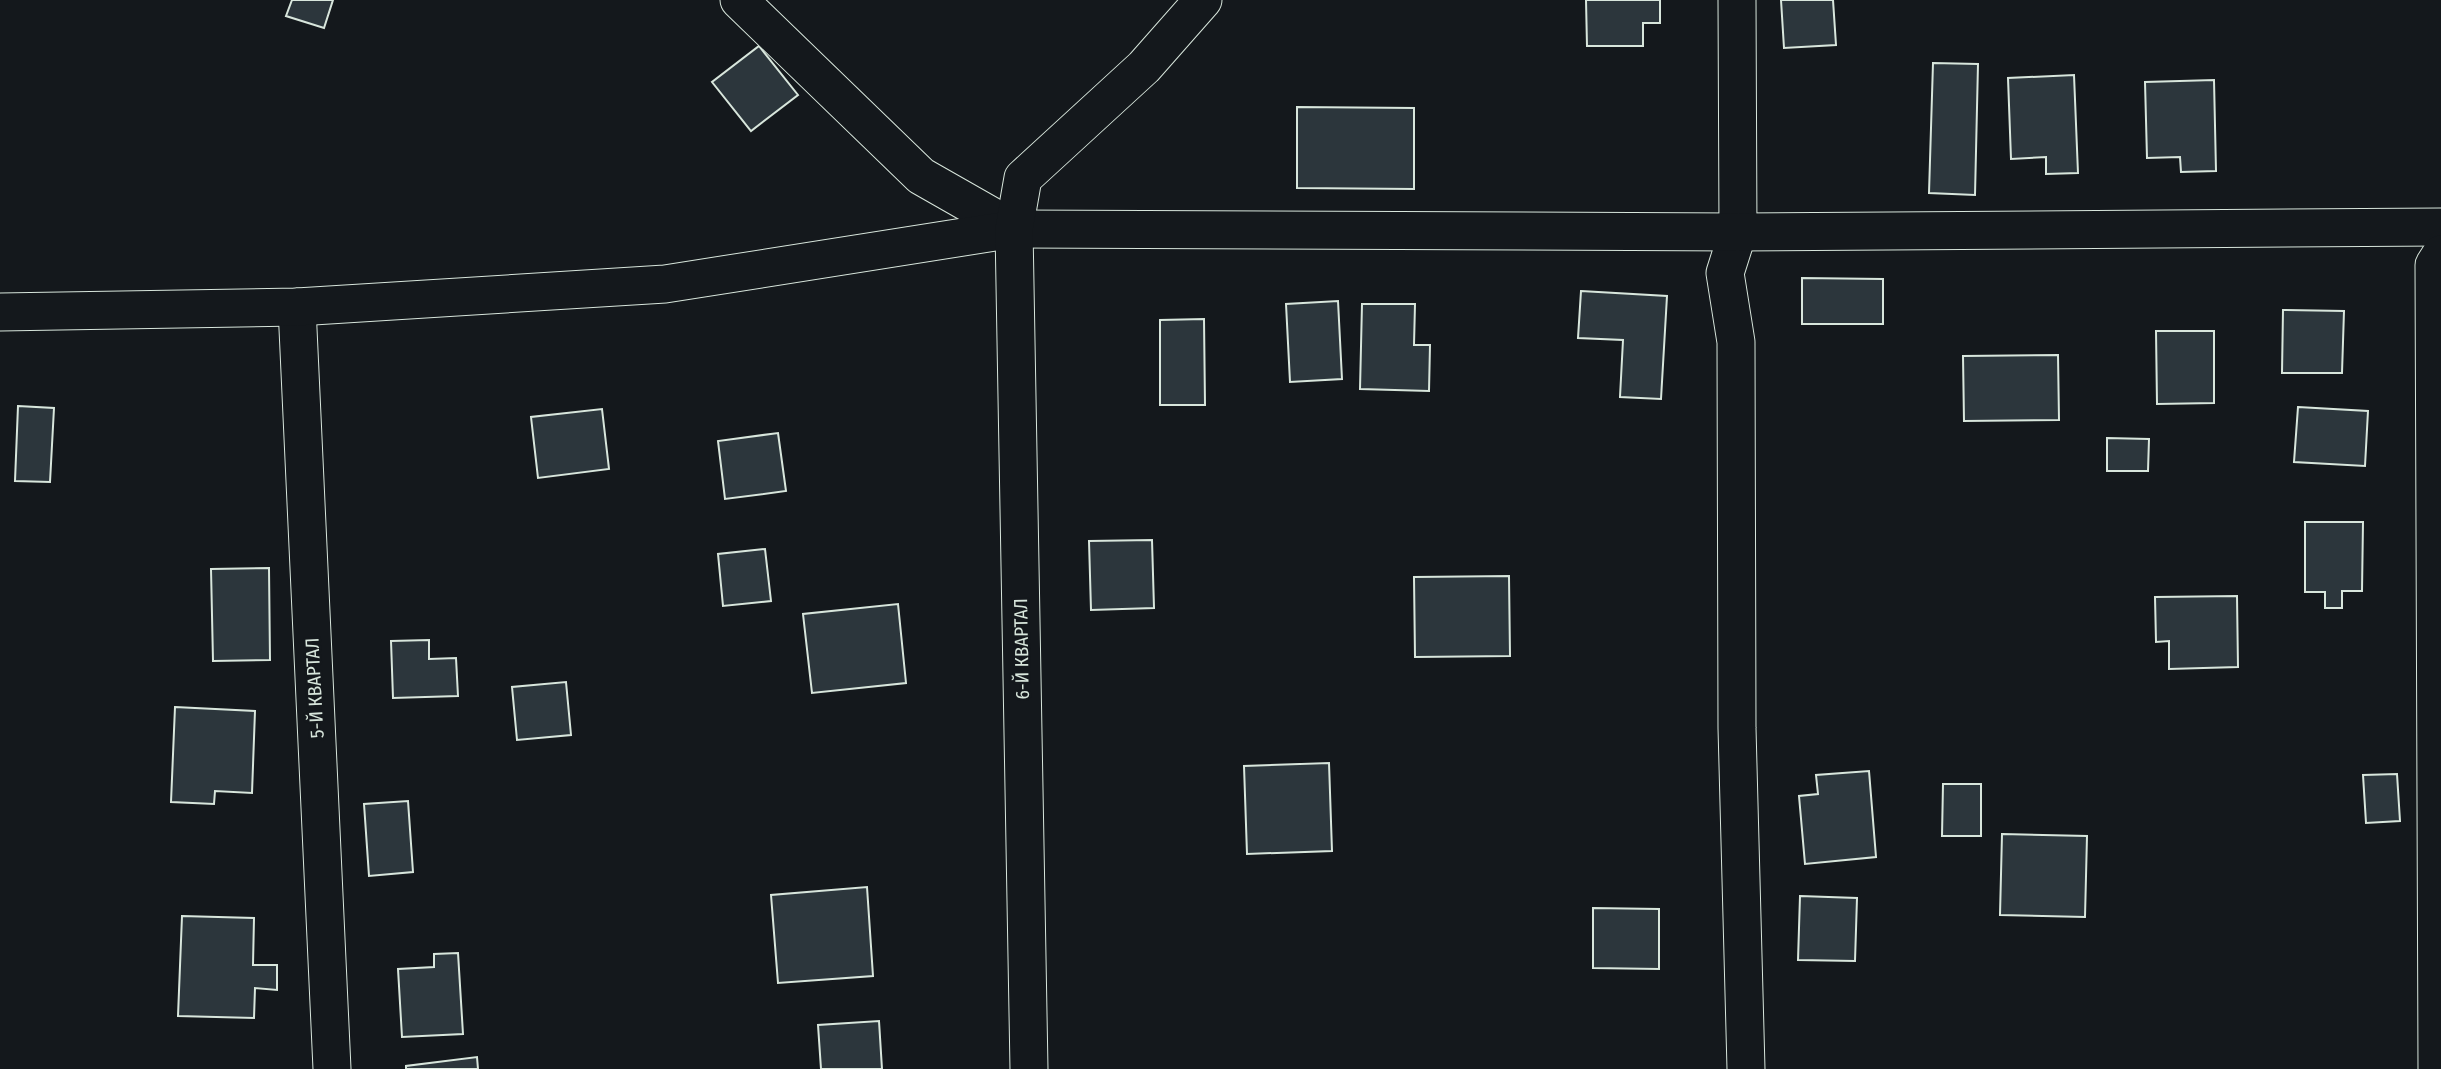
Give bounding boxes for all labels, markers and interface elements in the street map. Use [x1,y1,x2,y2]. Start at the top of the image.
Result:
street label: 6-Й КВАРТАЛ [1009,598,1034,700]
street label: 5-Й КВАРТАЛ [300,637,329,739]

